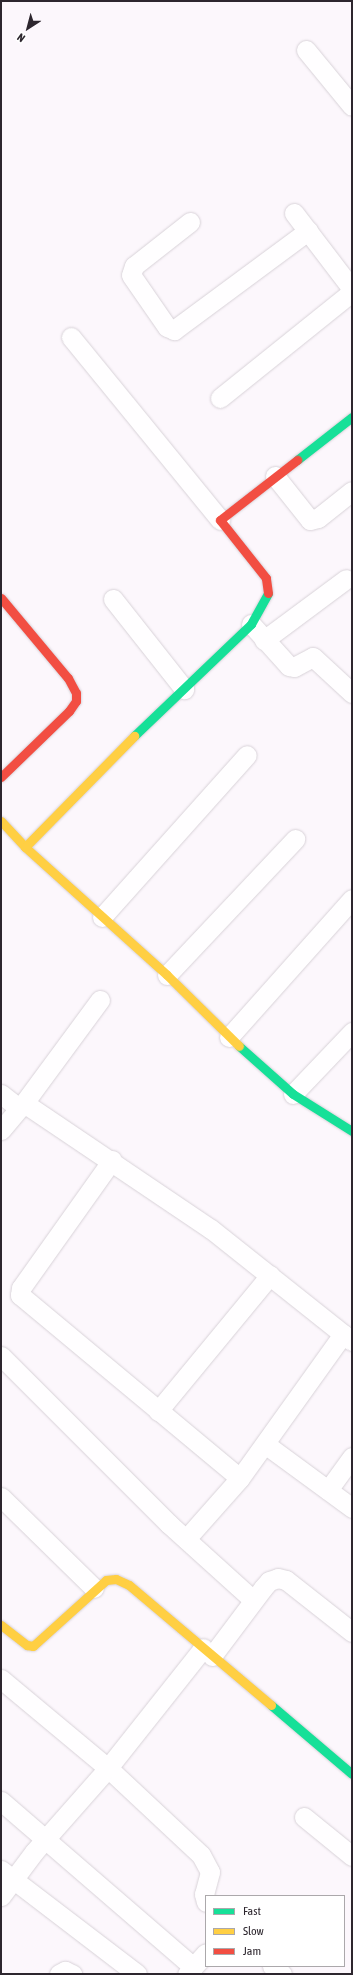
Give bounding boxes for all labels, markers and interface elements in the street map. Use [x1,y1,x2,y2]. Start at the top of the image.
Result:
north arrow [8,8,48,48]
text: N [15,31,27,44]
legend [205,1895,345,1967]
text: Fast [243,1904,261,1918]
text: Slow [243,1924,264,1938]
text: Jam [243,1944,261,1958]

